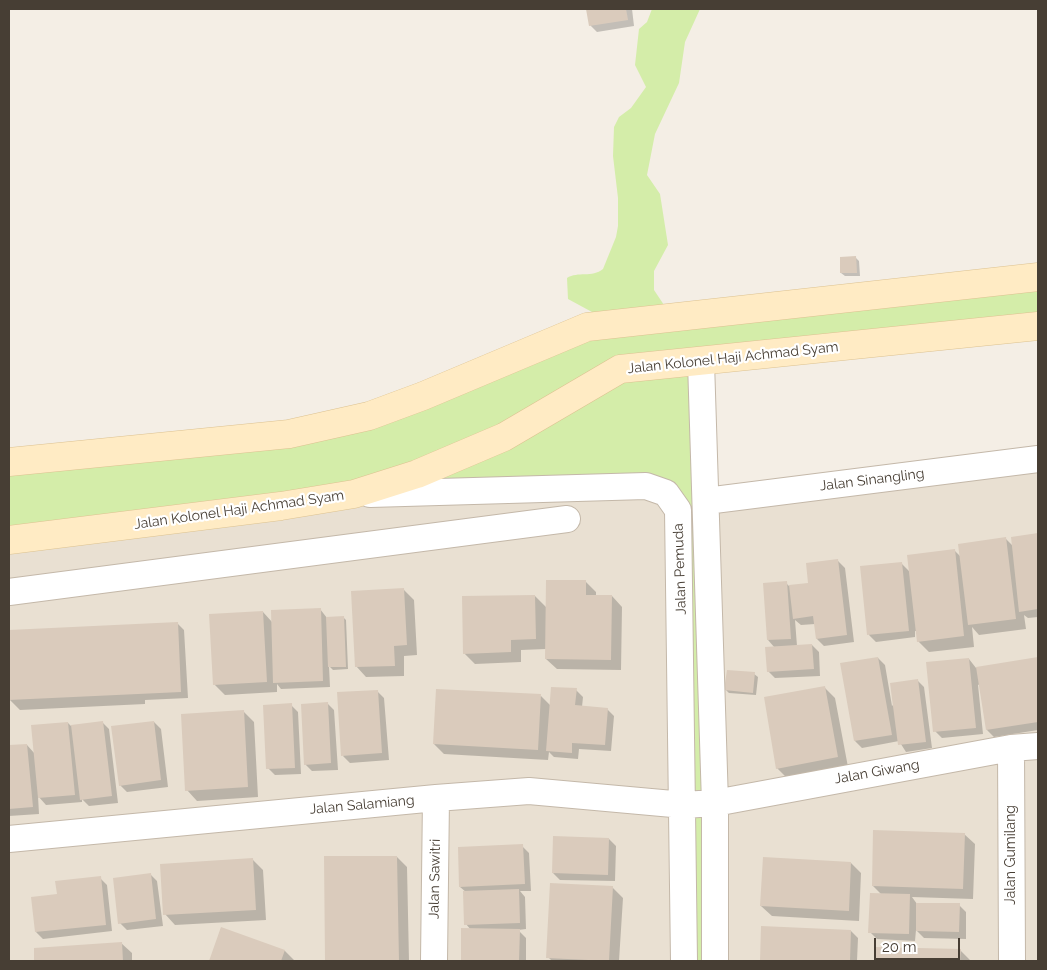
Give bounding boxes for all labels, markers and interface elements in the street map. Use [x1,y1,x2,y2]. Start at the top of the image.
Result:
street label: Jalan Kolonel Haji Achmad Syam [627,339,839,377]
street label: Jalan Sinangling [819,465,925,495]
street label: Jalan Kolonel Haji Achmad Syam [133,487,345,533]
street label: Jalan Pemuda [670,523,690,615]
street label: Jalan Giwang [833,756,921,788]
street label: Jalan Salamiang [309,792,415,818]
street label: Jalan Gumilang [1003,805,1019,905]
street label: Jalan Sawitri [426,839,444,919]
scale bar [877,928,963,960]
text: 20 m [882,938,917,956]

